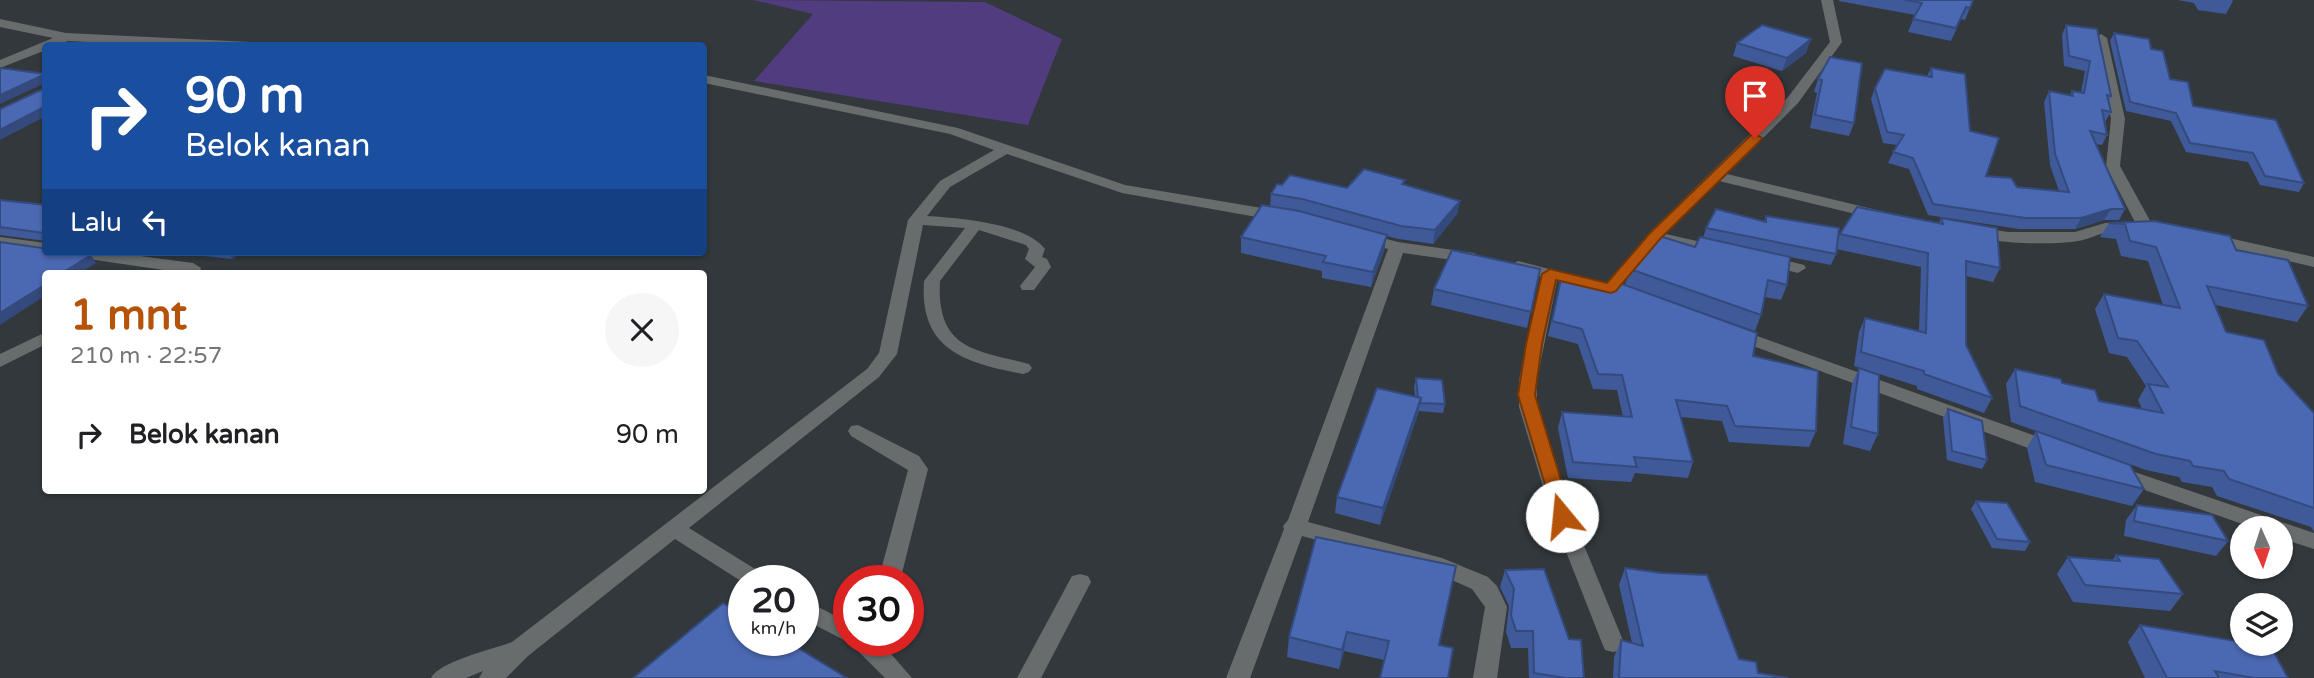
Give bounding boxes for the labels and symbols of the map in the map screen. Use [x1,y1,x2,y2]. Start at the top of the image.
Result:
pin [1725,66,1785,138]
position arrow [1525,479,1599,553]
north arrow [2230,516,2292,579]
speed limit sign: 30 [833,565,924,656]

